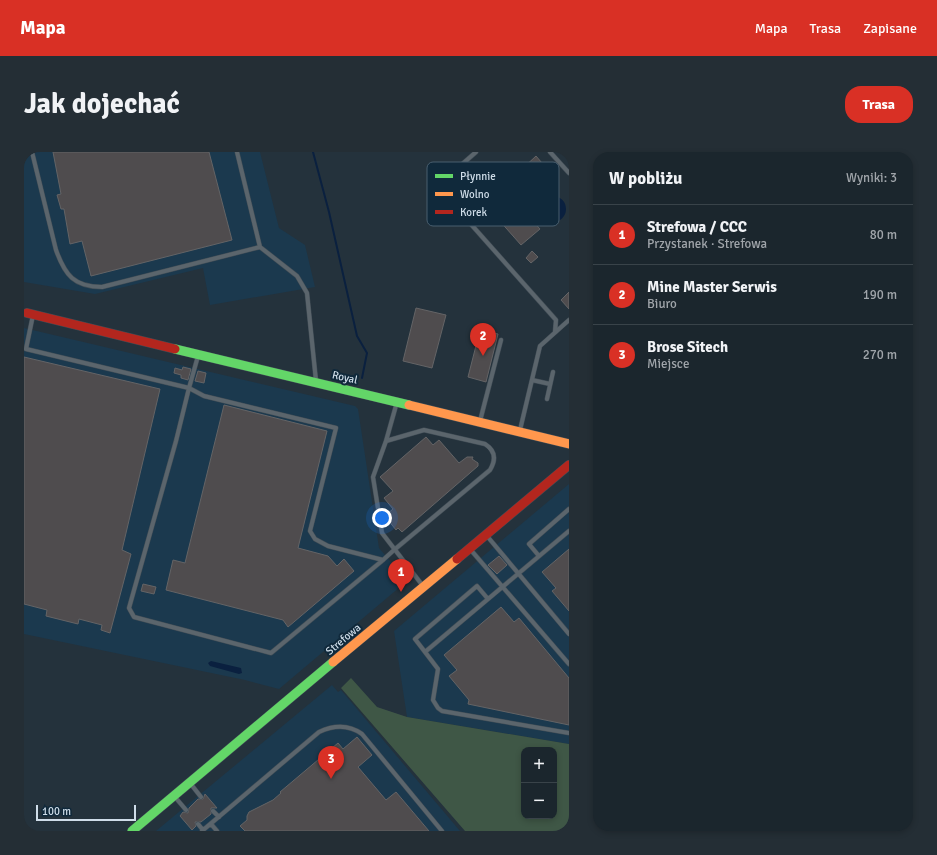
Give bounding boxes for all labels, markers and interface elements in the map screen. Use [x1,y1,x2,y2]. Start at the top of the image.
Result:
text: Mapa [20,16,66,40]
text: Mapa [755,20,788,37]
text: Trasa [810,20,841,37]
text: Zapisane [863,20,917,37]
button: Trasa [845,86,913,123]
text: Jak dojechać [24,87,180,121]
legend [427,162,559,226]
text: W pobliżu [609,168,682,189]
text: Płynnie [460,170,496,183]
text: Wyniki: 3 [846,170,897,186]
text: Wolno [460,188,490,201]
text: Korek [460,206,487,219]
text: Strefowa / CCC [647,218,747,236]
text: 1 [618,227,626,243]
text: 80 m [870,227,897,243]
text: Przystanek · Strefowa [647,236,767,252]
text: Mine Master Serwis [647,278,777,296]
text: 2 [618,287,626,303]
text: 190 m [863,287,897,303]
text: Biuro [647,296,677,312]
pin: 2 [470,323,496,356]
text: Brose Sitech [647,338,728,356]
text: 3 [618,347,626,363]
text: 270 m [863,347,897,363]
text: Miejsce [647,356,689,372]
street label: Royal [331,368,359,387]
your location [372,508,392,528]
pin: 1 [388,559,414,592]
street label: Strefowa [323,621,364,658]
pin: 3 [318,746,344,779]
map controls [521,747,557,819]
button: + [521,747,557,783]
button: − [521,783,557,819]
scale bar [36,803,136,822]
text: 100 m [42,805,71,818]

